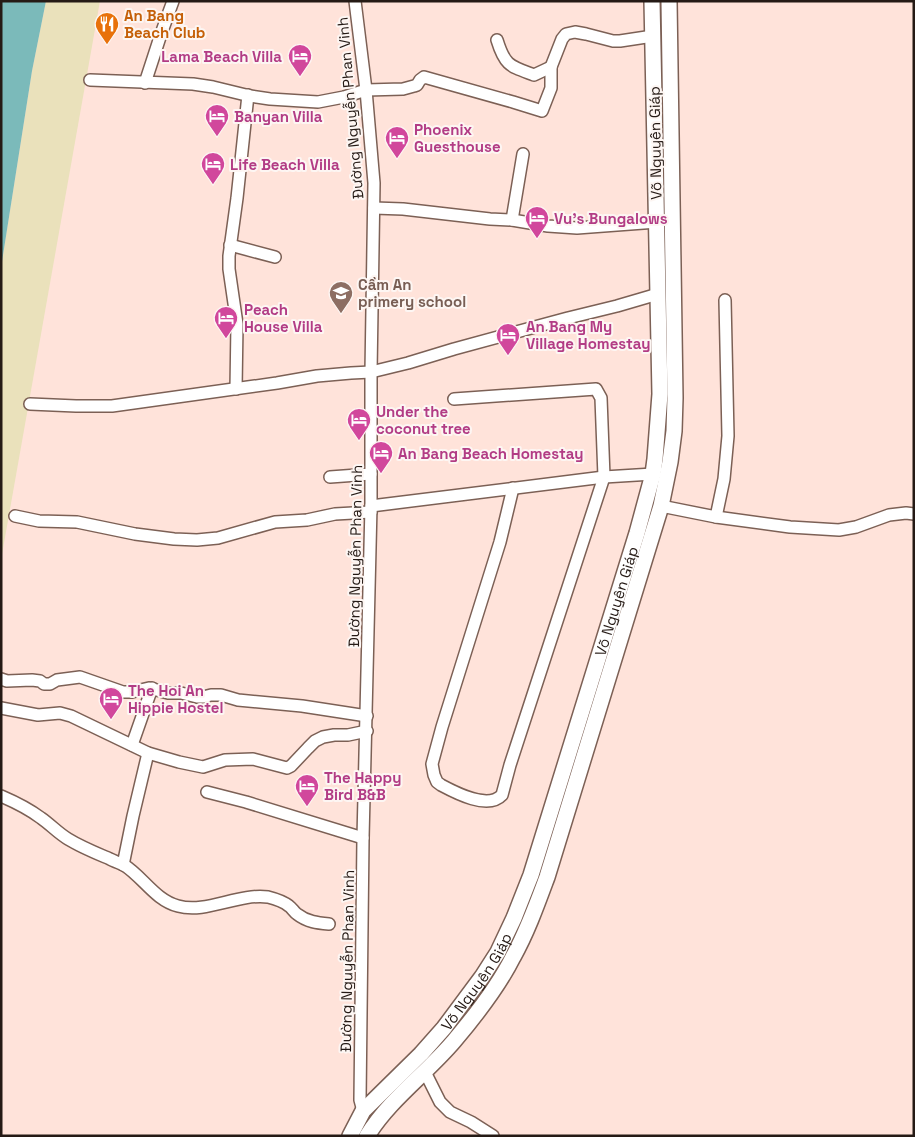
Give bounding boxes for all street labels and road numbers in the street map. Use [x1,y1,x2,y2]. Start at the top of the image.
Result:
street label: Đường Nguyễn Phan Vinh [333,16,367,200]
street label: Võ Nguyên Giáp [645,86,665,200]
street label: Đường Nguyễn Phan Vinh [344,465,366,647]
street label: Võ Nguyên Giáp [590,544,642,658]
street label: Đường Nguyễn Phan Vinh [336,870,358,1052]
street label: Võ Nguyên Giáp [436,930,515,1034]

